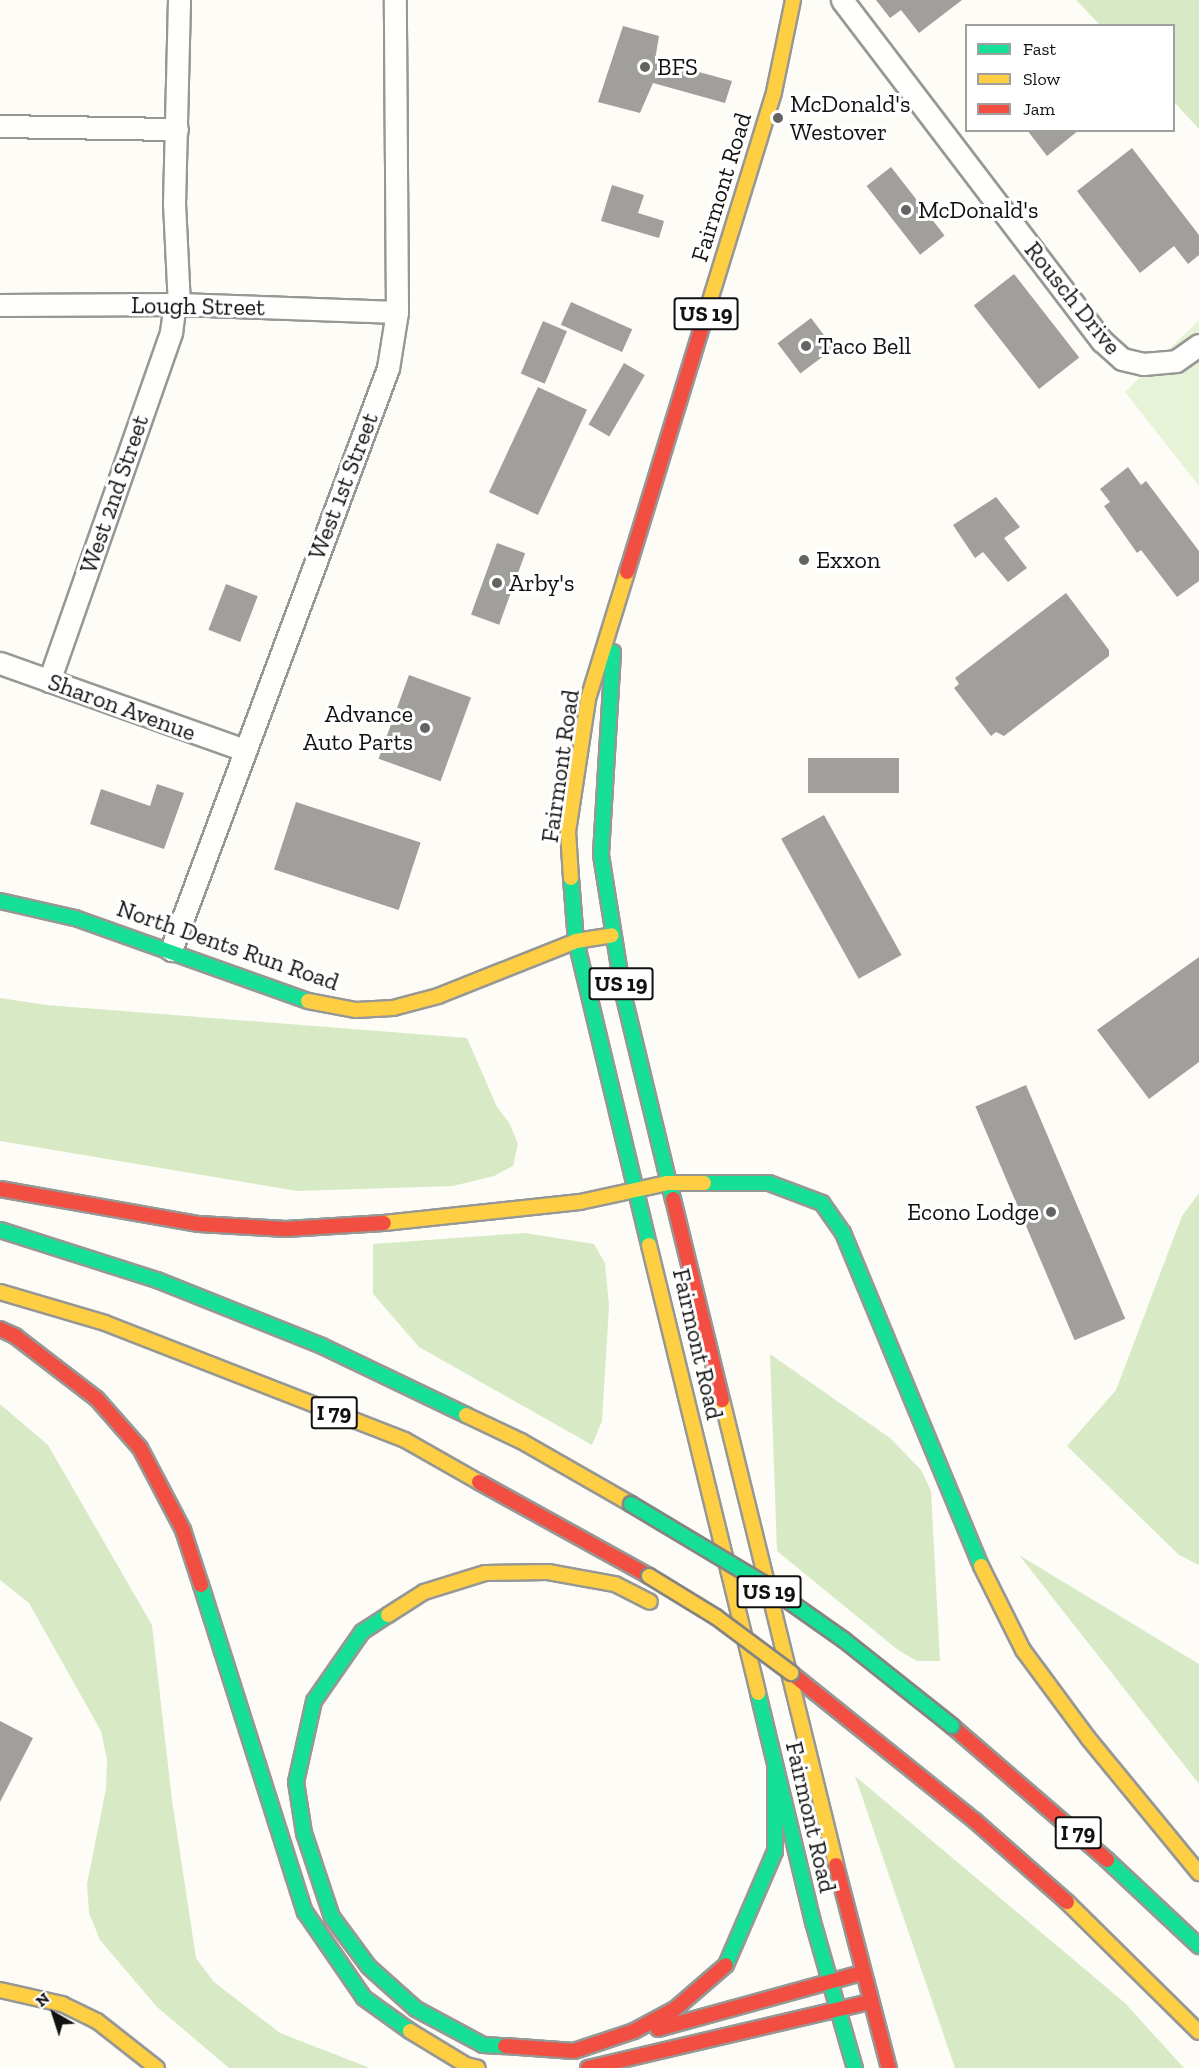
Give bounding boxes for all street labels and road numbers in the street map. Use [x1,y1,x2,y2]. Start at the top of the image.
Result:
street label: Fairmont Road [685,109,757,265]
street label: Rousch Drive [1019,236,1127,360]
street label: Lough Street [131,290,265,322]
road number: US 19 [673,295,739,333]
street label: West 1st Street [302,409,384,563]
street label: West 2nd Street [73,411,155,577]
street label: Sharon Avenue [44,667,200,747]
street label: Fairmont Road [535,688,585,844]
street label: North Dents Run Road [113,893,343,997]
road number: US 19 [588,965,654,1003]
street label: Fairmont Road [667,1266,729,1422]
road number: I 79 [310,1394,358,1432]
road number: US 19 [736,1573,802,1611]
street label: Fairmont Road [780,1739,842,1895]
road number: I 79 [1054,1814,1102,1852]

